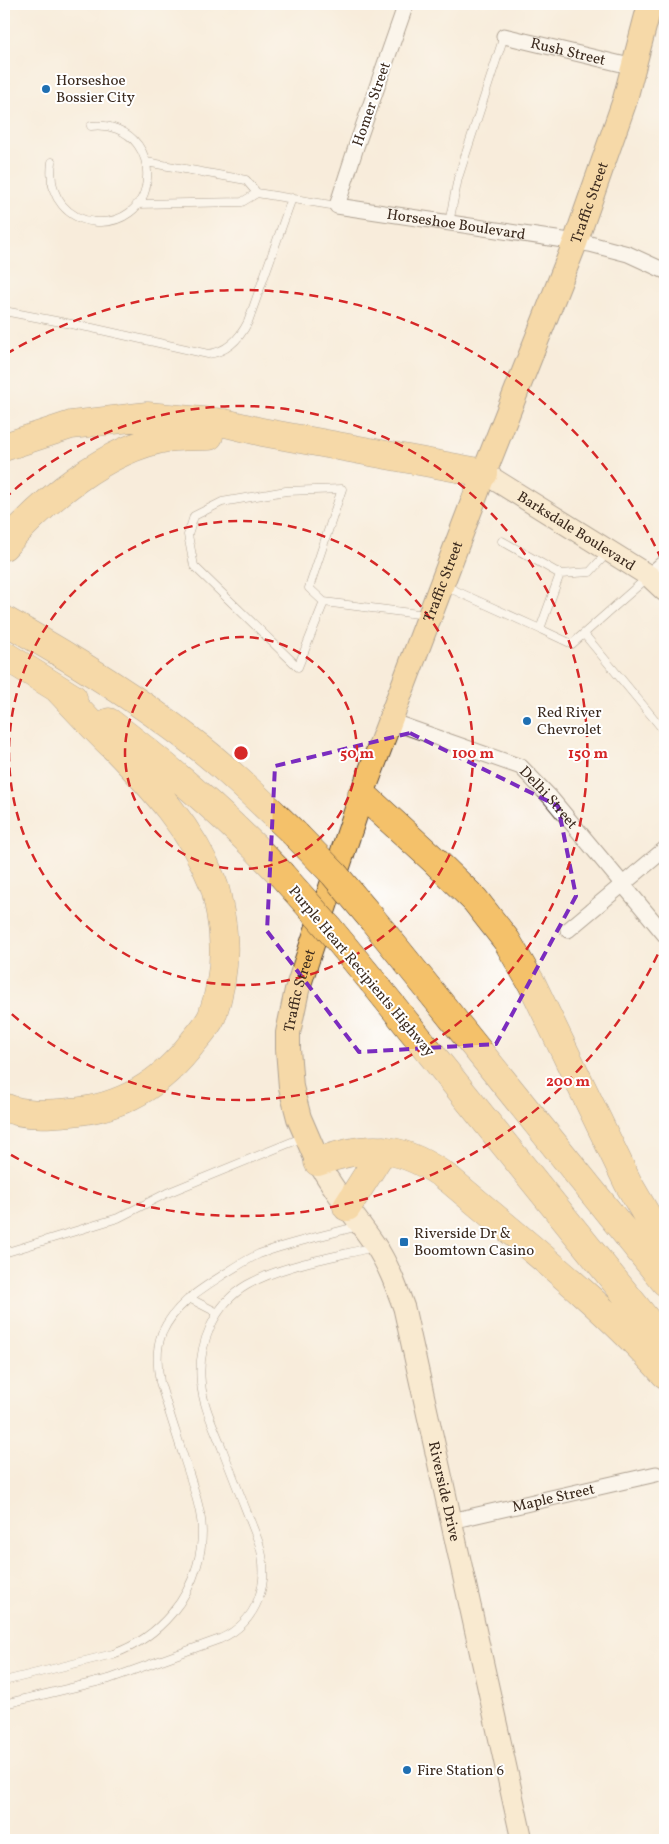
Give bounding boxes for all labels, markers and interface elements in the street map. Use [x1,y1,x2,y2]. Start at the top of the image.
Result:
street label: Rush Street [528,34,607,72]
street label: Homer Street [348,59,397,150]
place label: Horseshoe Bossier City [56,71,135,109]
marker: Horseshoe Bossier City [40,83,52,95]
street label: Traffic Street [567,159,615,247]
street label: Horseshoe Boulevard [385,205,527,246]
street label: Barksdale Boulevard [513,487,639,577]
street label: Traffic Street [419,538,469,625]
place label: Red River Chevrolet [537,703,602,741]
marker: Red River Chevrolet [521,715,533,727]
centre of rings [232,744,250,762]
text: 50 m [340,744,374,765]
text: 100 m [452,744,495,765]
text: 150 m [568,744,608,765]
street label: Delhi Street [514,762,582,834]
street label: Purple Heart Recipients Highway [283,882,439,1062]
street label: Traffic Street [279,947,322,1034]
text: 200 m [546,1072,590,1093]
place label: Riverside Dr & Boomtown Casino [414,1224,534,1262]
marker: Riverside Dr & Boomtown Casino [398,1236,410,1248]
street label: Riverside Drive [422,1439,465,1544]
street label: Maple Street [510,1479,597,1519]
place label: Fire Station 6 [417,1761,504,1782]
marker: Fire Station 6 [401,1764,413,1776]

